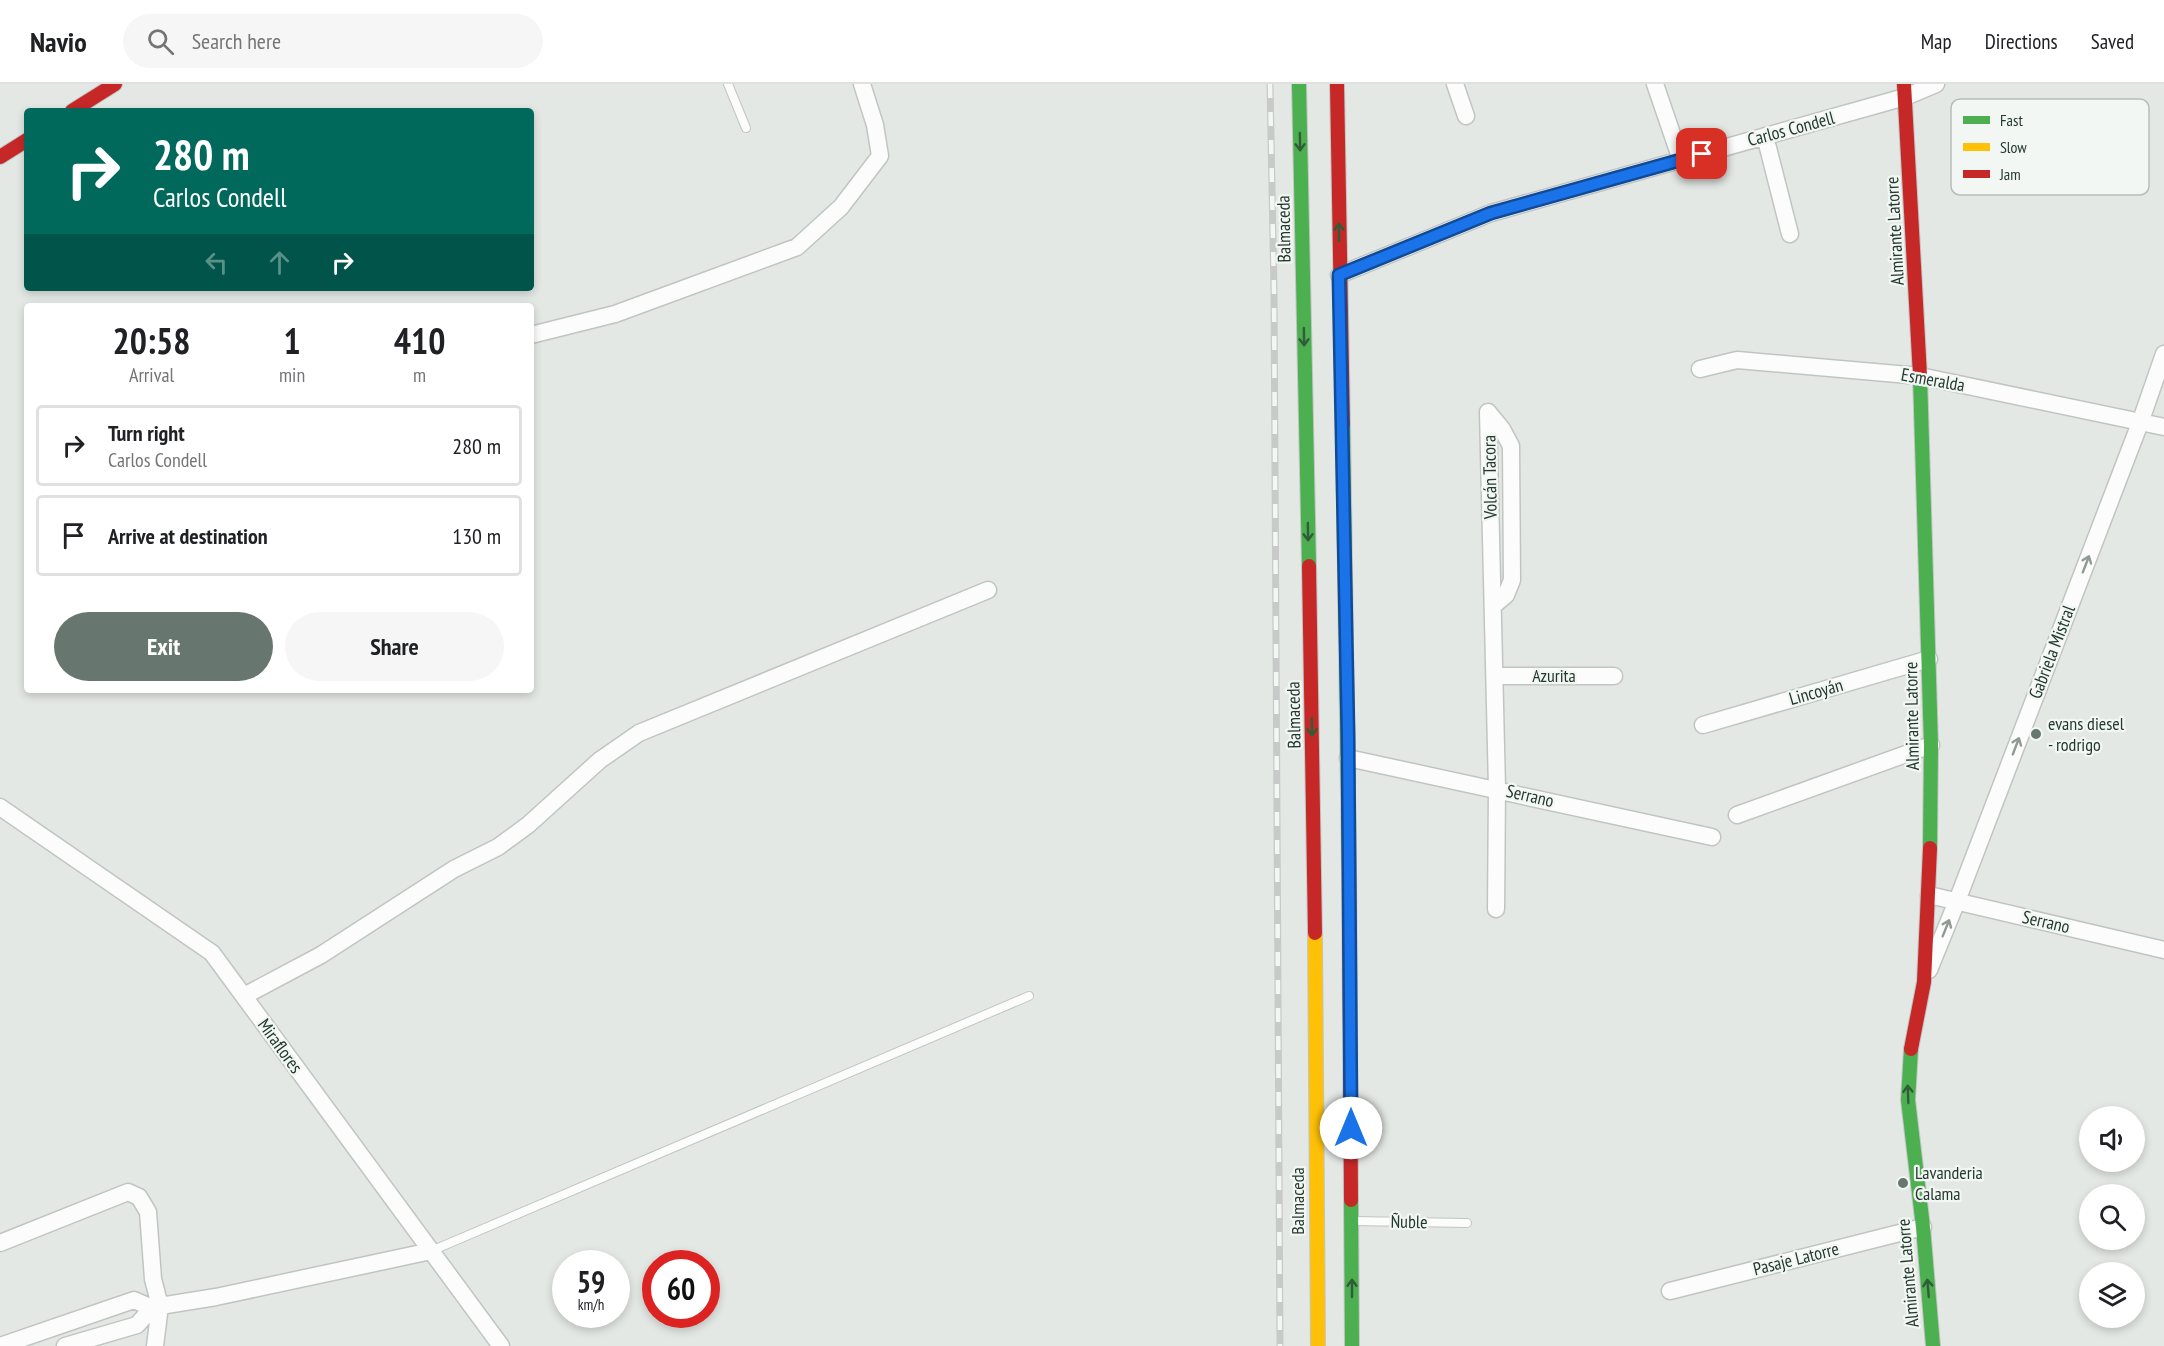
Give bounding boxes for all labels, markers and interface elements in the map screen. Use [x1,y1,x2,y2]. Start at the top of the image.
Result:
search box [123,14,543,68]
text: Navio [30,23,87,60]
icon: search [144,25,177,58]
text: Search here [192,27,281,55]
text: Map [1921,28,1952,55]
text: Directions [1985,28,2058,55]
text: Saved [2091,28,2134,55]
legend [1951,99,2149,195]
street label: Carlos Condell [1745,106,1838,151]
text: Fast [2000,110,2023,130]
text: 280 m [153,127,250,182]
pin [1676,128,1727,179]
icon: right [54,132,132,210]
one-way arrow [1294,132,1306,152]
icon: arrive [1685,137,1718,170]
text: Slow [2000,137,2027,157]
text: Jam [1999,164,2021,184]
street label: Almirante Latorre [1880,176,1909,286]
text: Carlos Condell [153,180,287,214]
street label: Balmaceda [1271,195,1296,263]
one-way arrow [1333,222,1344,242]
icon: left [200,246,233,279]
icon: ahead [263,246,296,279]
icon: right [326,246,359,279]
text: 20:58 [113,317,190,364]
text: 1 [283,317,301,364]
text: 410 [394,317,445,364]
one-way arrow [1298,327,1310,347]
text: Arrival [129,362,174,388]
text: min [279,362,305,388]
text: m [413,362,426,388]
street label: Esmeralda [1899,363,1967,396]
text: Turn right [108,419,185,447]
icon: right [57,429,90,462]
text: 280 m [452,432,501,460]
street label: Volcán Tacora [1477,435,1502,520]
text: Carlos Condell [108,447,207,473]
icon: arrive [57,519,90,552]
text: Arrive at destination [108,522,268,550]
text: 130 m [452,522,501,550]
one-way arrow [1302,522,1314,542]
one-way arrow [2081,555,2092,574]
street label: Gabriela Mistral [2023,601,2080,702]
button: Exit [54,612,273,681]
button: Share [285,612,504,681]
street label: Almirante Latorre [1899,661,1924,771]
street label: Azurita [1532,664,1576,687]
street label: Lincoyán [1786,673,1845,710]
street label: Balmaceda [1281,681,1306,749]
place label: evans diesel - rodrigo [2048,712,2125,756]
one-way arrow [1306,717,1318,737]
marker: evans diesel - rodrigo [2029,727,2043,741]
one-way arrow [2012,737,2023,756]
street label: Serrano [1504,779,1556,812]
street label: Serrano [2020,905,2072,938]
one-way arrow [1941,919,1952,938]
street label: Miraflores [253,1014,308,1078]
one-way arrow [1903,1084,1914,1104]
position arrow [1319,1096,1383,1160]
map controls [2079,1106,2145,1328]
button: sound [2079,1106,2145,1172]
place label: Lavanderia Calama [1915,1161,1983,1205]
street label: Balmaceda [1286,1167,1309,1235]
marker: Lavanderia Calama [1896,1176,1910,1190]
button: search [2079,1184,2145,1250]
street label: Ñuble [1390,1210,1428,1233]
street label: Almirante Latorre [1891,1218,1924,1328]
street label: Pasaje Latorre [1751,1237,1841,1280]
speed limit sign: 60 [642,1250,720,1328]
text: 59 [577,1262,605,1301]
button: layers [2079,1262,2145,1328]
one-way arrow [1346,1278,1358,1298]
one-way arrow [1922,1278,1933,1298]
text: km/h [578,1295,604,1314]

